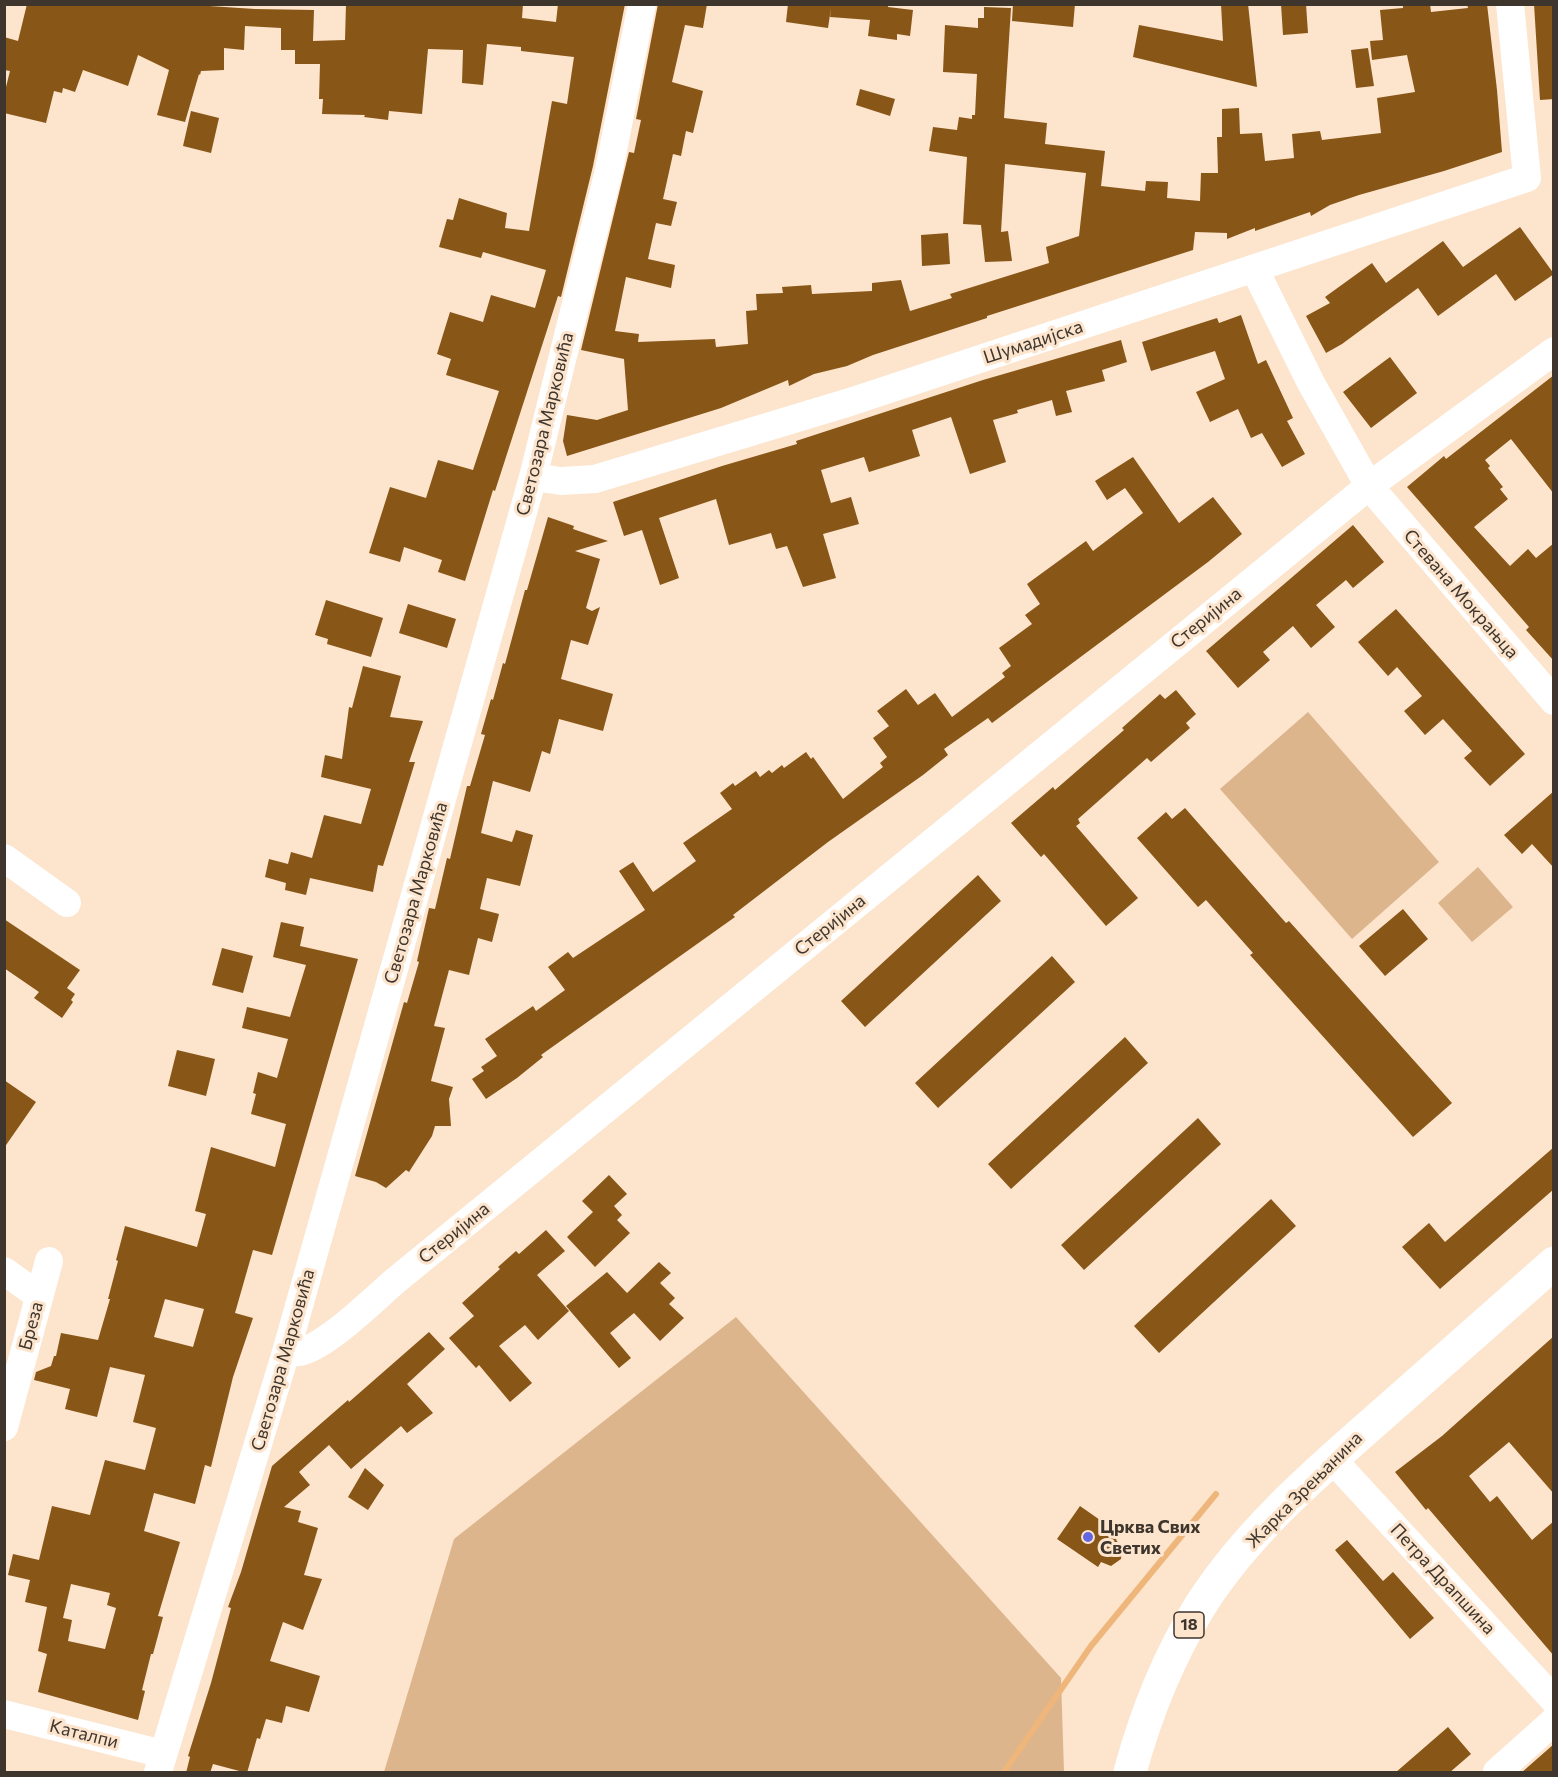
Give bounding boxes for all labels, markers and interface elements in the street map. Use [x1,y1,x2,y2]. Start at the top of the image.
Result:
street label: Шумадијска [980,316,1086,368]
street label: Светозара Марковића [512,330,578,518]
street label: Стевана Мокрањца [1399,525,1523,663]
street label: Стеријина [1166,583,1246,653]
street label: Светозара Марковића [380,800,452,986]
street label: Стеријина [790,890,870,960]
street label: Стеријина [414,1198,494,1268]
street label: Светозара Марковића [247,1267,319,1453]
street label: Бреза [14,1299,48,1353]
street label: Жарка Зрењанина [1241,1427,1367,1553]
place label: Црква Свих Светих [1100,1516,1200,1558]
street label: Петра Драпшина [1386,1519,1500,1639]
marker: Црква Свих Светих [1081,1530,1095,1544]
road number: 18 [1174,1612,1204,1638]
street label: Каталпи [47,1715,121,1753]

